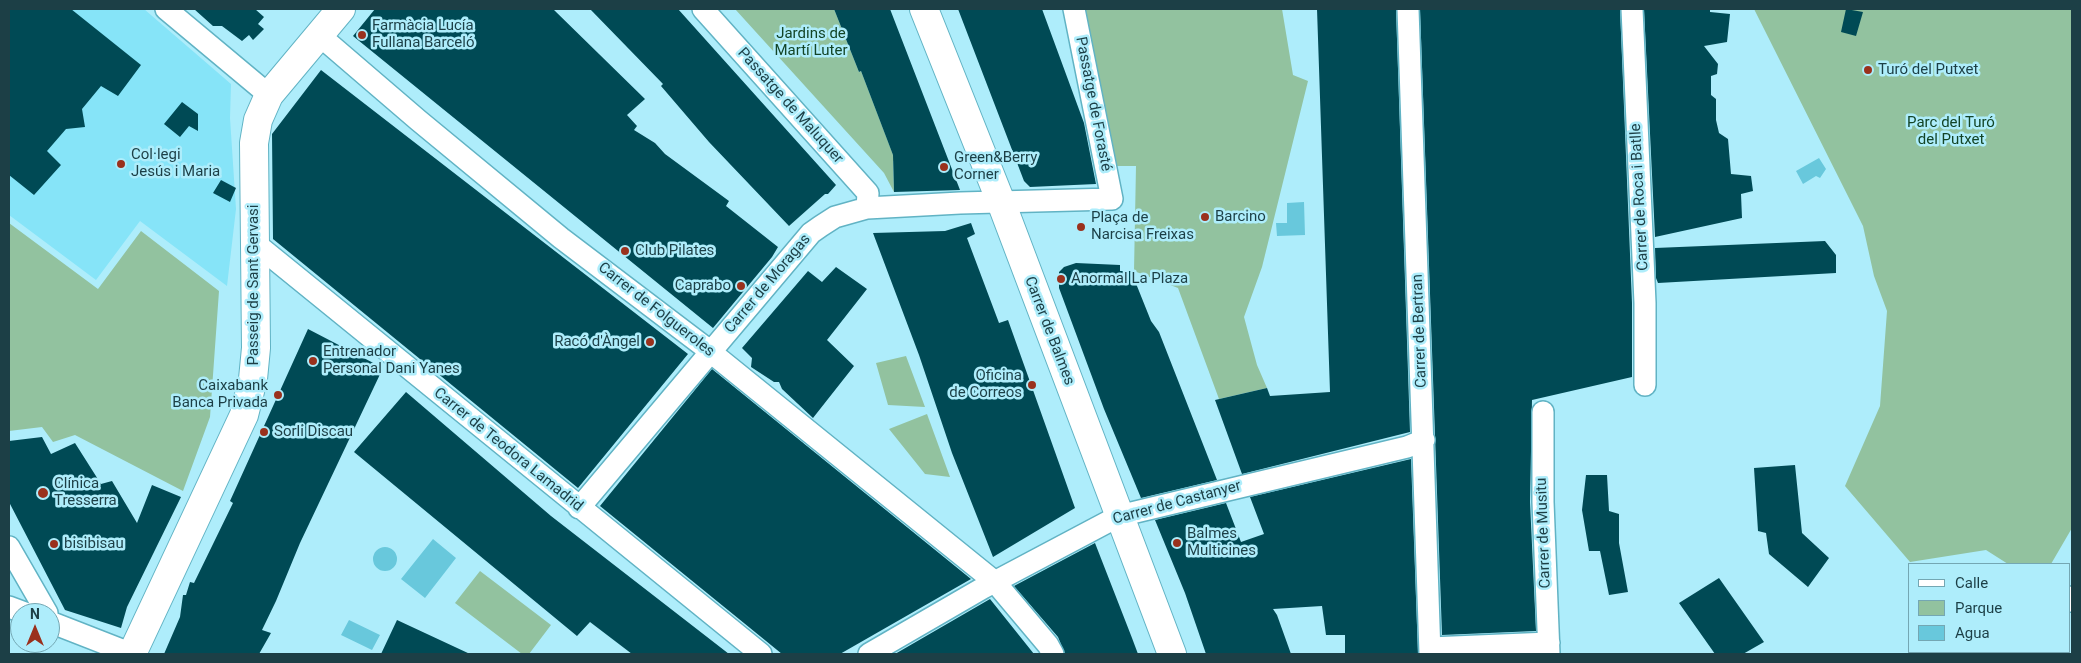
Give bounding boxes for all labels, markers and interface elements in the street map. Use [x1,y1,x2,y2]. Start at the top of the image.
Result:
place label: Farmàcia Lucía Fullana Barceló [372,17,474,52]
park label: Jardins de Martí Luter [774,25,848,60]
marker: Farmàcia Lucía Fullana Barceló [356,29,368,41]
street label: Passatge de Forasté [1071,35,1115,173]
street label: Passatge de Maluquer [733,44,847,168]
place label: Turó del Putxet [1878,61,1978,79]
marker: Turó del Putxet [1862,64,1874,76]
park label: Parc del Turó del Putxet [1907,114,1995,149]
street label: Carrer de Roca i Batlle [1627,123,1653,271]
place label: Col·legi Jesús i Maria [131,146,220,181]
place label: Green&Berry Corner [954,149,1037,184]
marker: Col·legi Jesús i Maria [115,158,127,170]
marker: Green&Berry Corner [938,161,950,173]
street label: Passeig de Sant Gervasi [245,205,263,365]
place label: Barcino [1215,208,1266,226]
place label: Plaça de Narcisa Freixas [1091,209,1194,244]
marker: Barcino [1199,211,1211,223]
marker: Plaça de Narcisa Freixas [1075,221,1087,233]
street label: Carrer de Moragas [721,231,815,337]
place label: Club Pilates [635,242,714,260]
marker: Club Pilates [619,245,631,257]
street label: Carrer de Folgueroles [594,259,718,361]
place label: Anormal La Plaza [1071,270,1188,288]
marker: Anormal La Plaza [1055,273,1067,285]
street label: Carrer de Balmes [1020,274,1078,388]
street label: Carrer de Bertran [1409,274,1431,388]
place label: Caprabo [675,277,731,295]
marker: Caprabo [735,280,747,292]
place label: Racó d'Àngel [554,333,640,351]
marker: Racó d'Àngel [644,336,656,348]
place label: Entrenador Personal Dani Yanes [323,343,460,378]
marker: Entrenador Personal Dani Yanes [307,355,319,367]
place label: Oficina de Correos [949,367,1022,402]
place label: Caixabank Banca Privada [172,377,268,412]
marker: Oficina de Correos [1026,379,1038,391]
street label: Carrer de Teodora Lamadrid [430,384,586,516]
marker: Caixabank Banca Privada [272,389,284,401]
place label: Sorli Discau [274,423,353,441]
marker: Sorli Discau [258,426,270,438]
place label: Clínica Tresserra [54,475,117,510]
street label: Carrer de Castanyer [1111,477,1243,529]
street label: Carrer de Musitu [1533,477,1555,589]
marker: Clínica Tresserra [36,486,50,500]
place label: Balmes Multicines [1187,525,1256,560]
place label: bisibisau [64,535,124,553]
marker: Balmes Multicines [1171,537,1183,549]
marker: bisibisau [48,538,60,550]
legend [1908,563,2071,653]
text: Calle [1955,574,1988,592]
text: Parque [1955,599,2002,617]
north arrow [10,603,60,653]
text: N [30,606,40,622]
text: Agua [1955,624,1990,642]

